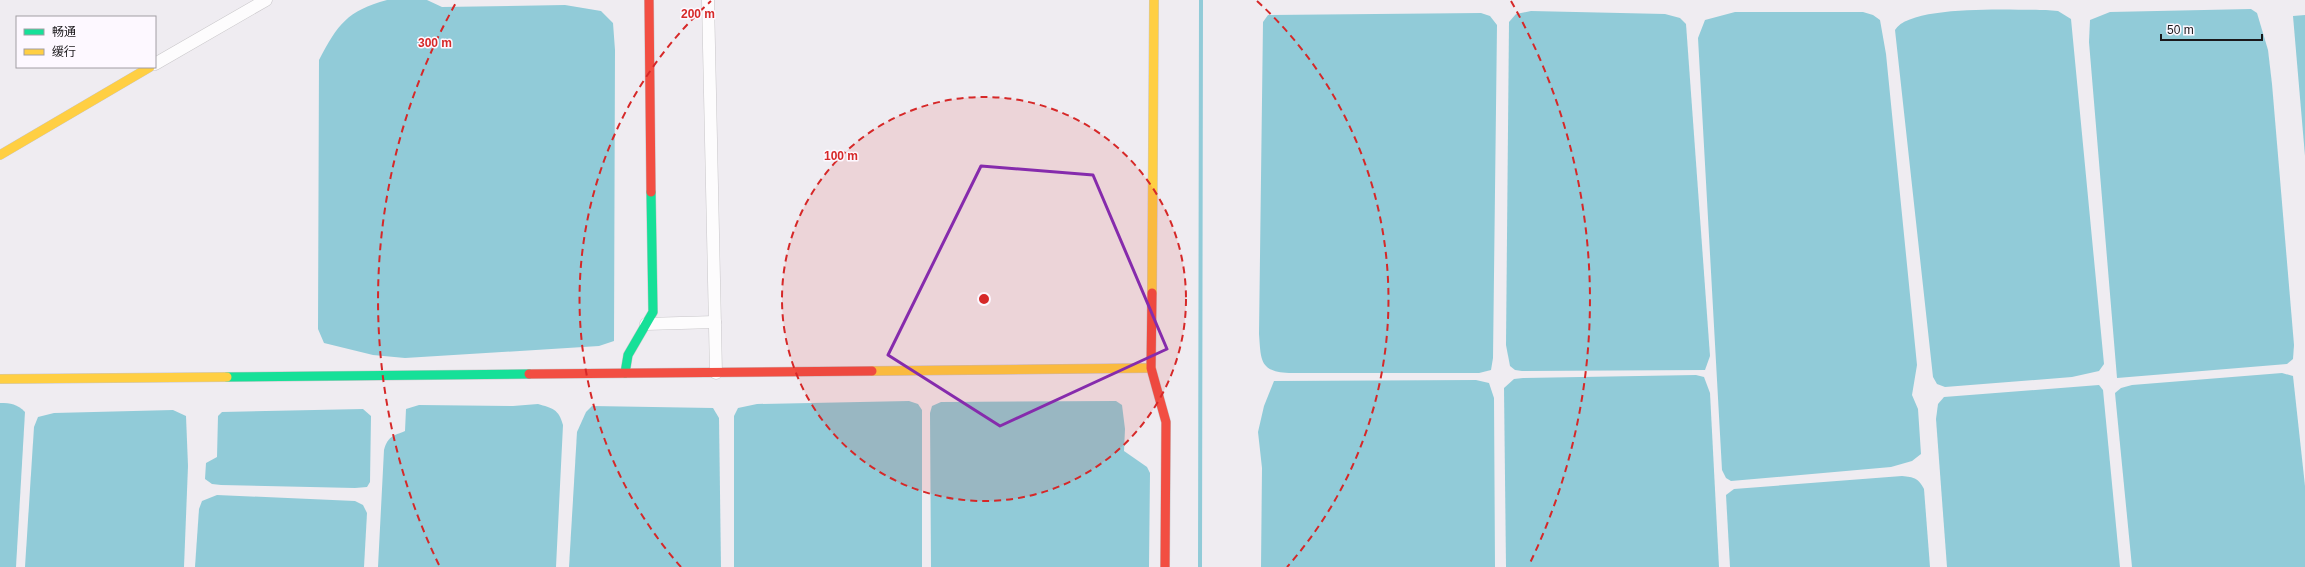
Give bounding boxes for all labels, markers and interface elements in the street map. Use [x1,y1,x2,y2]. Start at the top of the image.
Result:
text: 200 m [681,7,715,21]
legend [16,16,156,68]
scale bar [2161,16,2262,42]
text: 50 m [2167,23,2194,37]
text: 畅通 [52,25,76,39]
text: 300 m [418,36,452,50]
text: 缓行 [52,45,76,59]
text: 100 m [824,149,858,163]
centre of rings [977,292,991,306]

